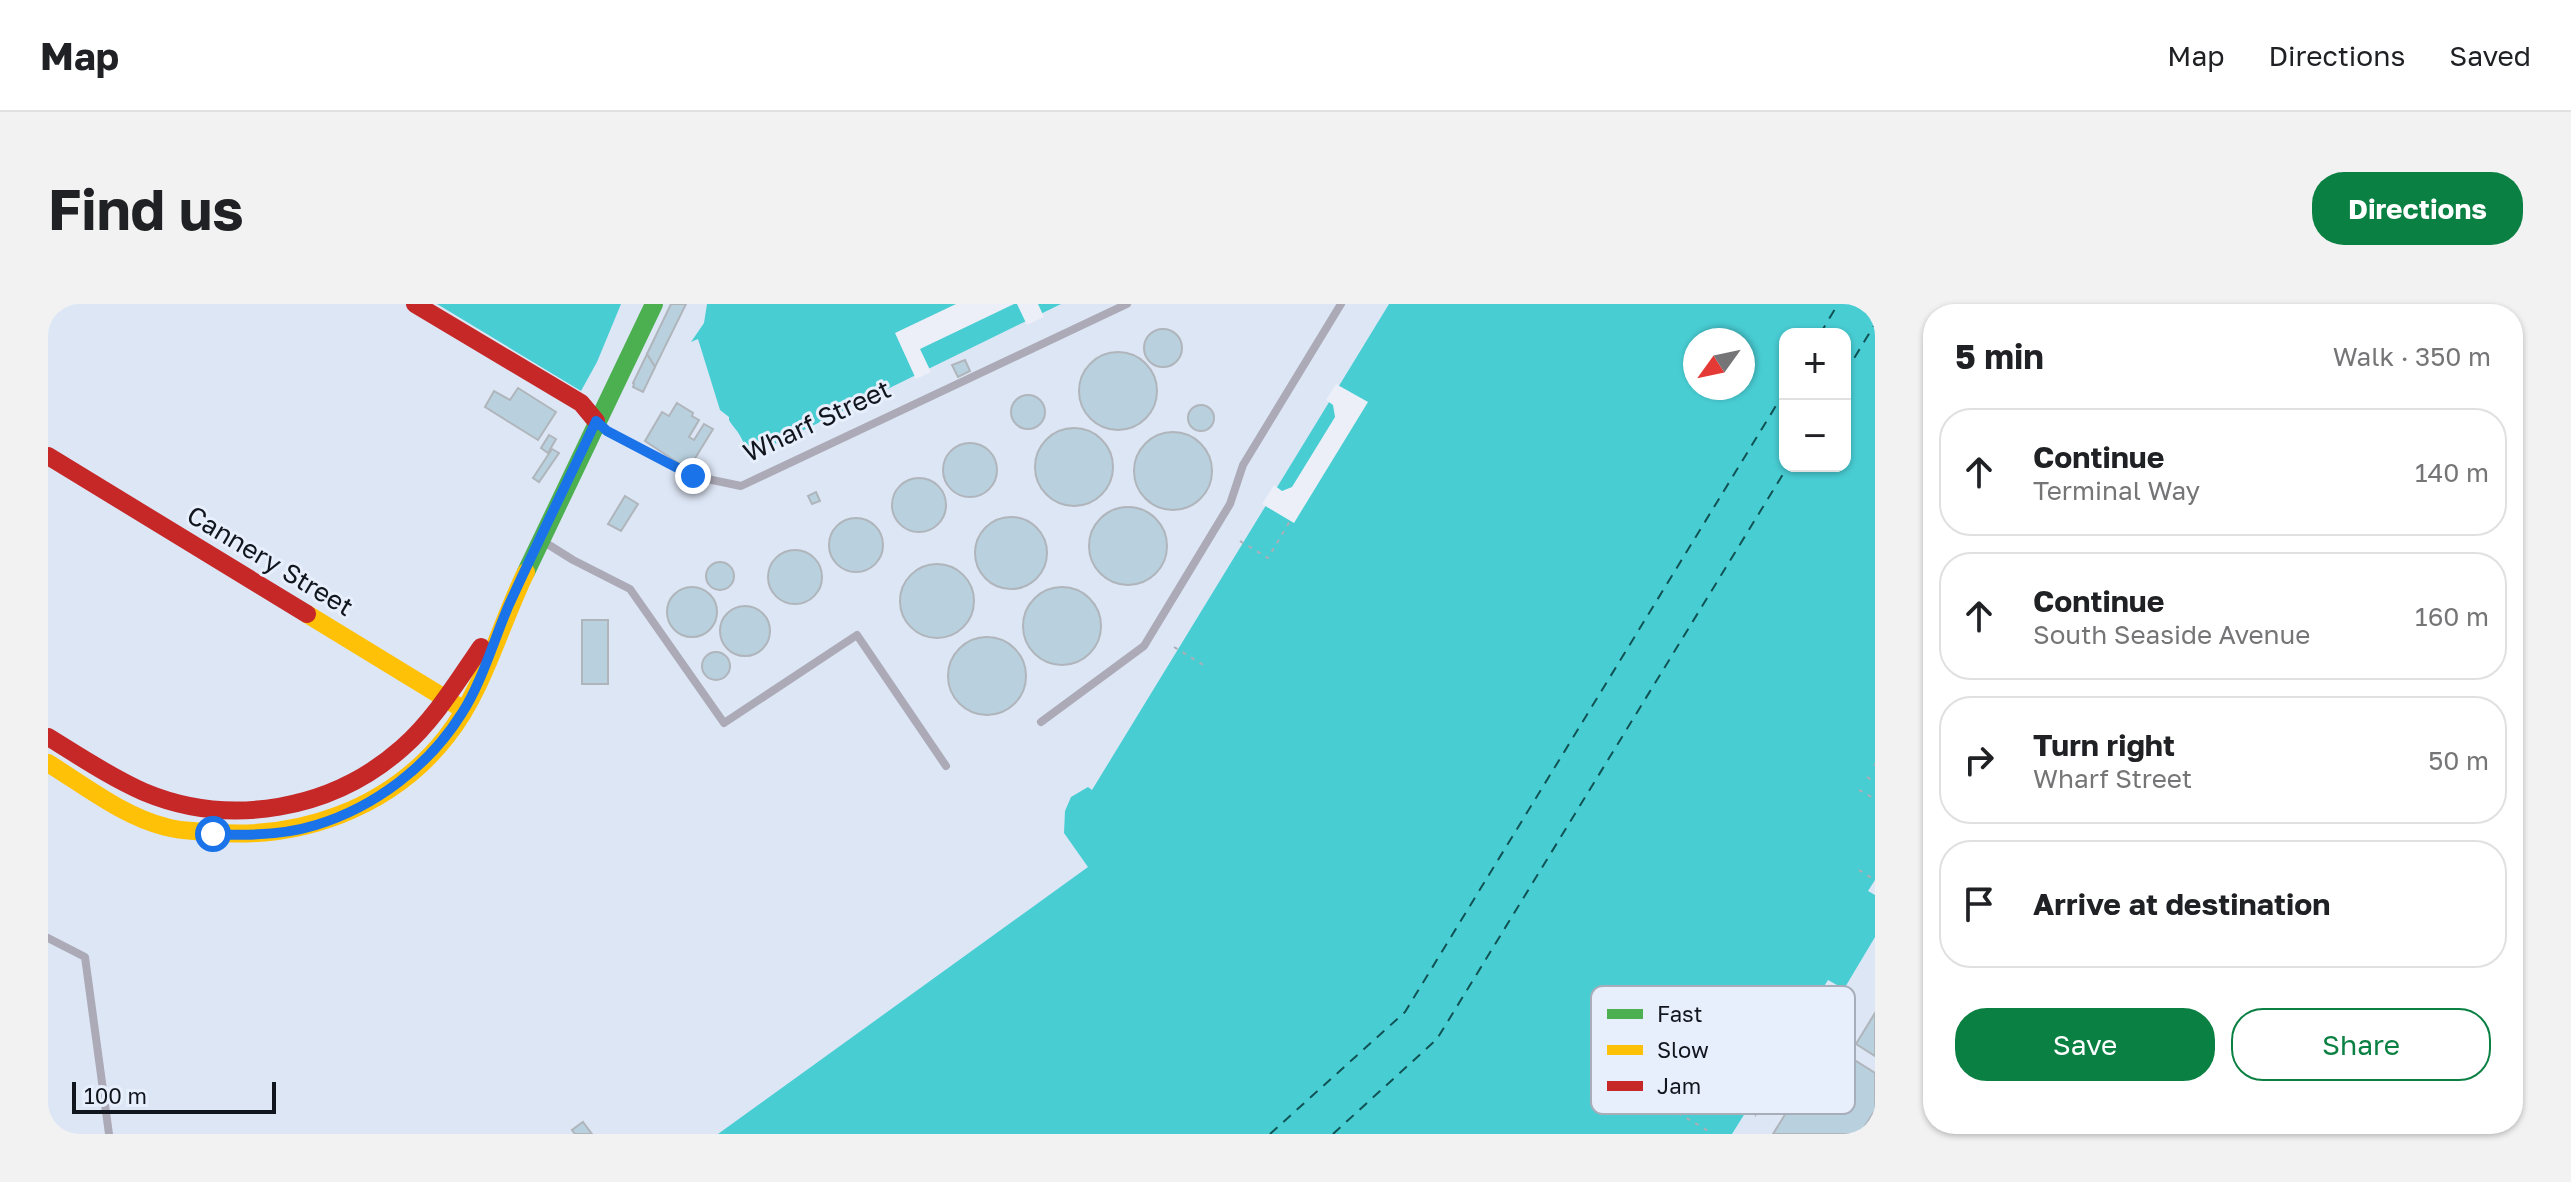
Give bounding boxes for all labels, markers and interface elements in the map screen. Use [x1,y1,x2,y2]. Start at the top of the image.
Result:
text: Map [40,33,119,78]
text: Map [2167,39,2224,72]
text: Directions [2268,39,2405,72]
text: Saved [2449,39,2531,72]
button: Directions [2312,172,2523,245]
text: Find us [48,175,244,242]
north arrow [1683,328,1755,400]
map controls [1779,328,1851,472]
button: + [1779,328,1851,400]
text: 5 min [1955,336,2044,376]
text: Walk · 350 m [2333,341,2491,372]
street label: Wharf Street [738,373,896,468]
button: − [1779,400,1851,472]
text: Continue [2033,439,2164,475]
icon: ahead [1957,450,2001,494]
text: 140 m [2415,457,2489,488]
route end [675,458,711,494]
text: Terminal Way [2033,475,2200,506]
street label: Cannery Street [182,499,359,622]
text: Continue [2033,583,2164,619]
icon: ahead [1957,594,2001,638]
text: 160 m [2415,601,2489,632]
text: South Seaside Avenue [2033,619,2310,650]
text: Turn right [2033,727,2175,763]
icon: right [1957,738,2001,782]
text: 50 m [2428,745,2489,776]
text: Wharf Street [2033,763,2192,794]
route start [195,816,231,852]
icon: arrive [1957,882,2001,926]
text: Arrive at destination [2033,886,2330,922]
legend [1591,986,1855,1114]
text: Fast [1657,1000,1703,1027]
button: Save [1955,1008,2215,1081]
button: Share [2231,1008,2491,1081]
text: Slow [1657,1036,1709,1063]
text: Jam [1657,1072,1701,1099]
scale bar [72,1078,276,1114]
text: 100 m [84,1082,147,1109]

